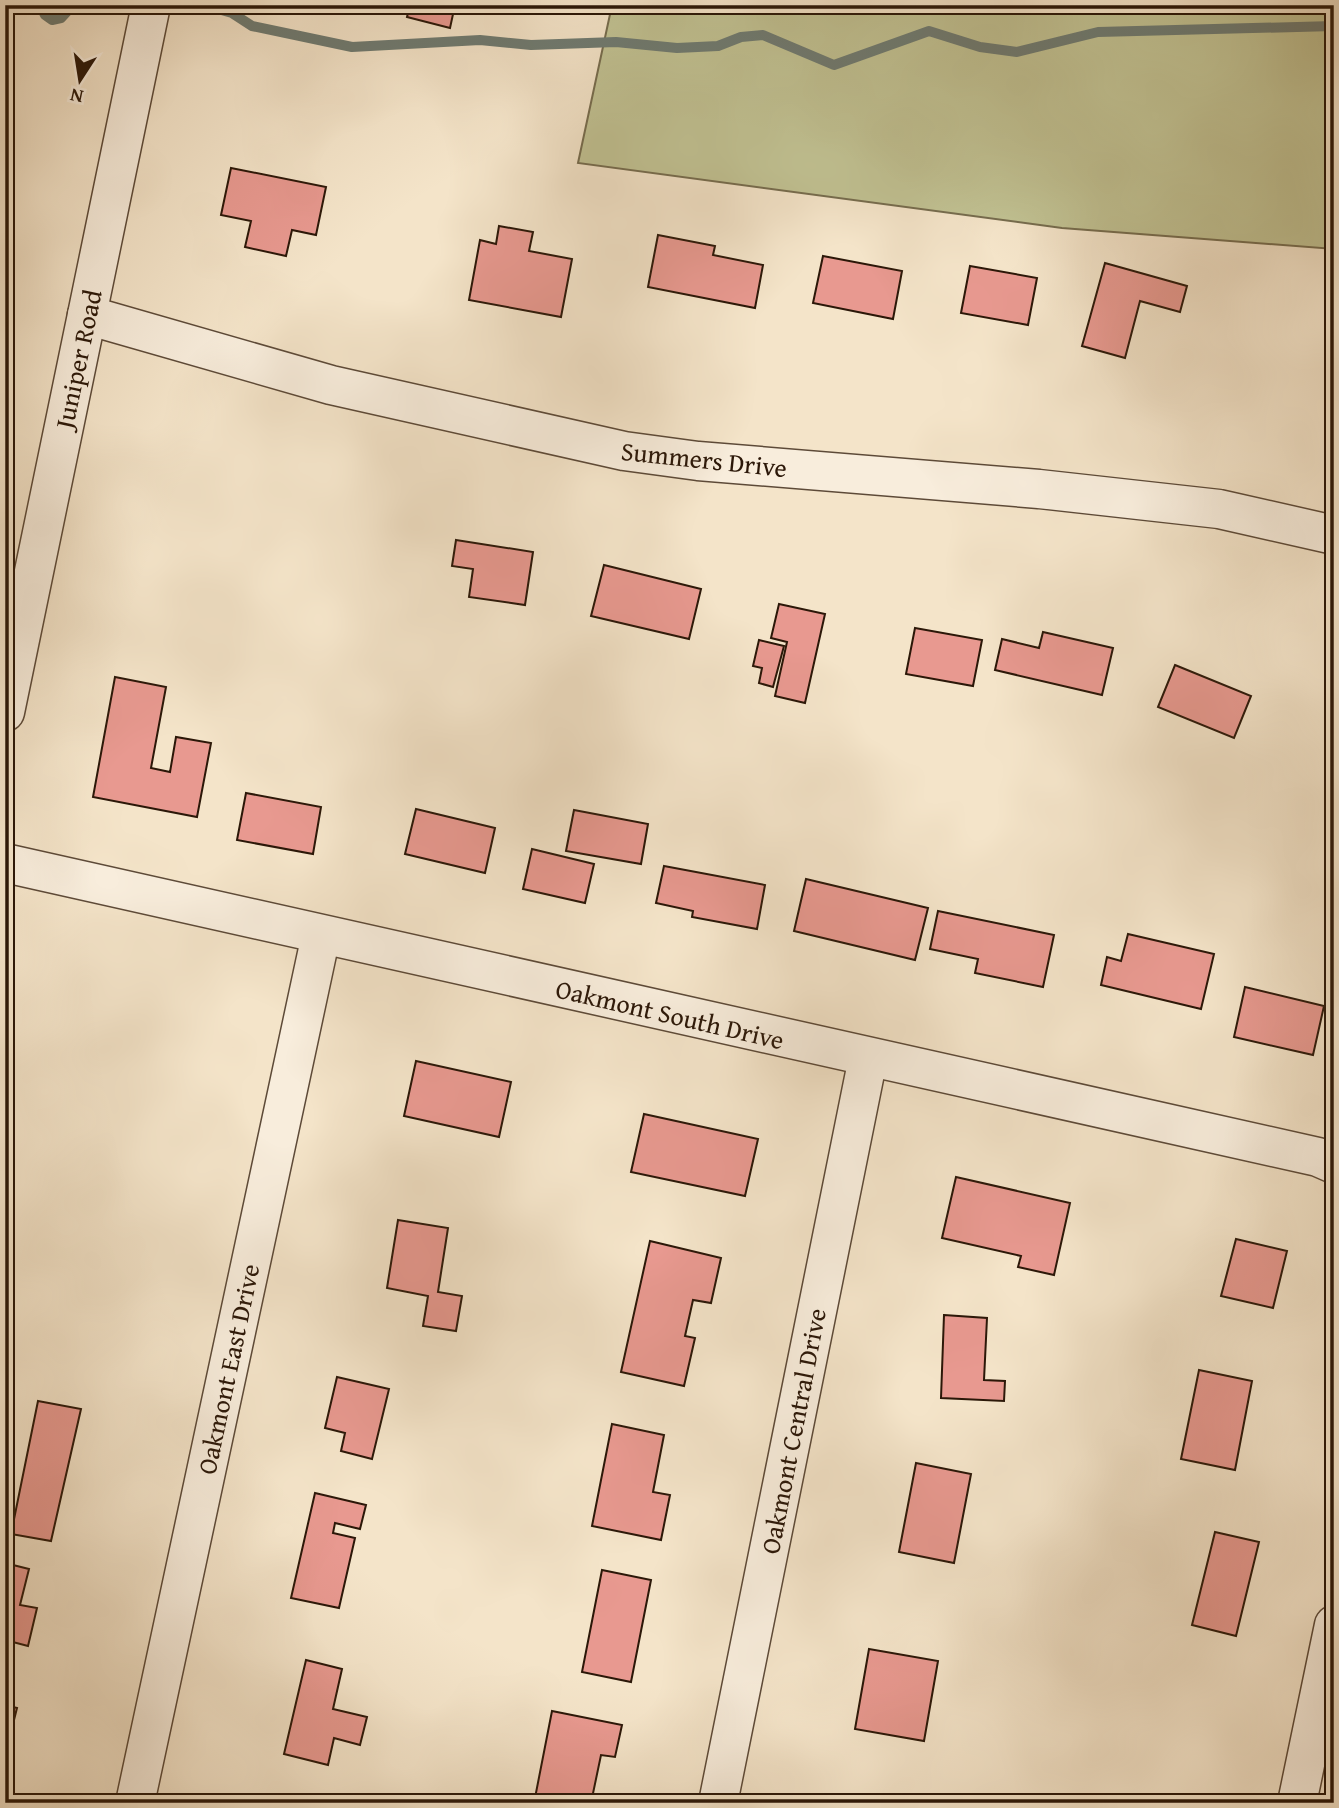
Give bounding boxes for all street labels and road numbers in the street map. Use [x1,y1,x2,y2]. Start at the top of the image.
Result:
street label: Juniper Road [44,286,112,435]
street label: Summers Drive [619,431,789,487]
street label: Oakmont South Drive [552,969,788,1059]
street label: Oakmont East Drive [187,1260,269,1478]
street label: Oakmont Central Drive [750,1305,836,1557]

